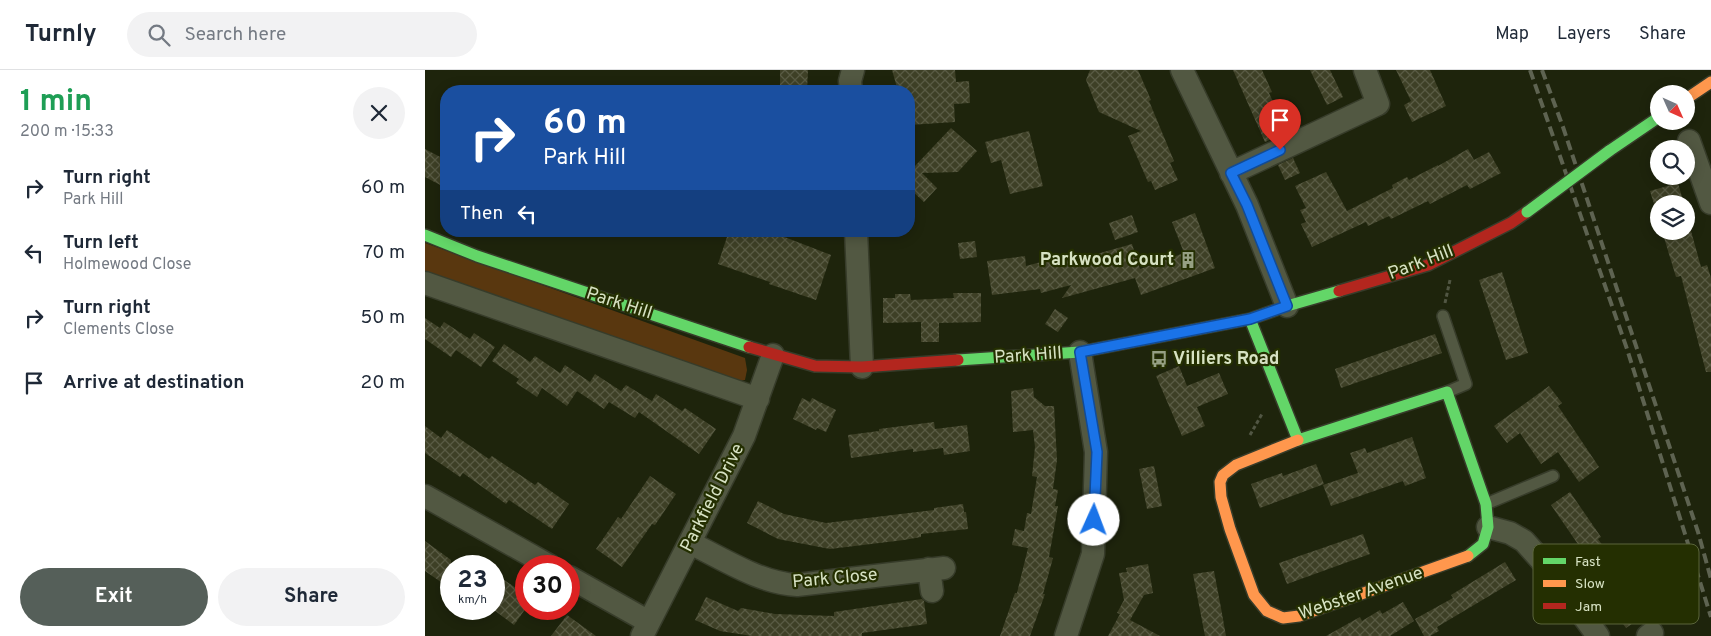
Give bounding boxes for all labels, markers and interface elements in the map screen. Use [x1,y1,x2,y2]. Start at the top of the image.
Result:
search box [127,12,477,57]
text: Turnly [25,20,97,50]
icon: search [145,21,173,49]
text: Search here [185,23,286,47]
text: Map [1495,23,1529,46]
text: Layers [1557,23,1611,46]
text: Share [1639,23,1686,46]
text: 1 min [20,84,92,121]
north arrow [1650,85,1695,130]
map controls [1650,85,1695,240]
button: close [353,87,405,139]
pin [1259,99,1301,150]
text: 60 m [543,102,627,146]
icon: right [460,105,525,170]
icon: arrive [1266,106,1294,134]
text: 200 m · 15:33 [20,122,114,142]
button: search [1650,140,1695,185]
text: Park Hill [543,145,626,172]
text: Turn right [63,166,151,190]
icon: right [20,174,48,202]
text: 60 m [361,176,405,200]
text: Park Hill [63,190,123,210]
button: layers [1650,195,1695,240]
icon: left [513,200,541,228]
text: Then [460,202,503,226]
text: Turn left [63,231,139,255]
icon: left [20,239,48,267]
street label: Park Hill [1385,240,1457,286]
text: 70 m [363,241,405,265]
place label: Parkwood Court [1040,249,1174,272]
building icon: Parkwood Court [1178,250,1198,270]
text: Holmewood Close [63,255,191,275]
street label: Park Hill [583,283,655,325]
text: Turn right [63,296,151,320]
icon: right [20,304,48,332]
text: 50 m [360,306,405,330]
text: Clements Close [63,320,174,340]
street label: Park Hill [993,342,1063,370]
place label: Villiers Road [1173,348,1279,371]
bus stop icon: Villiers Road [1149,349,1169,369]
icon: arrive [20,369,48,397]
text: Arrive at destination [63,371,244,395]
text: 20 m [361,371,405,395]
street label: Parkfield Drive [676,440,750,556]
position arrow [1067,493,1119,545]
legend [1533,544,1699,624]
text: Fast [1575,554,1601,571]
speed limit sign: 30 [515,555,580,620]
street label: Webster Avenue [1296,562,1426,626]
street label: Park Close [791,564,879,594]
text: 23 [457,565,488,597]
button: Exit [20,568,208,626]
button: Share [218,568,405,626]
text: Slow [1575,576,1605,593]
text: km/h [458,592,487,608]
text: Jam [1575,599,1602,616]

